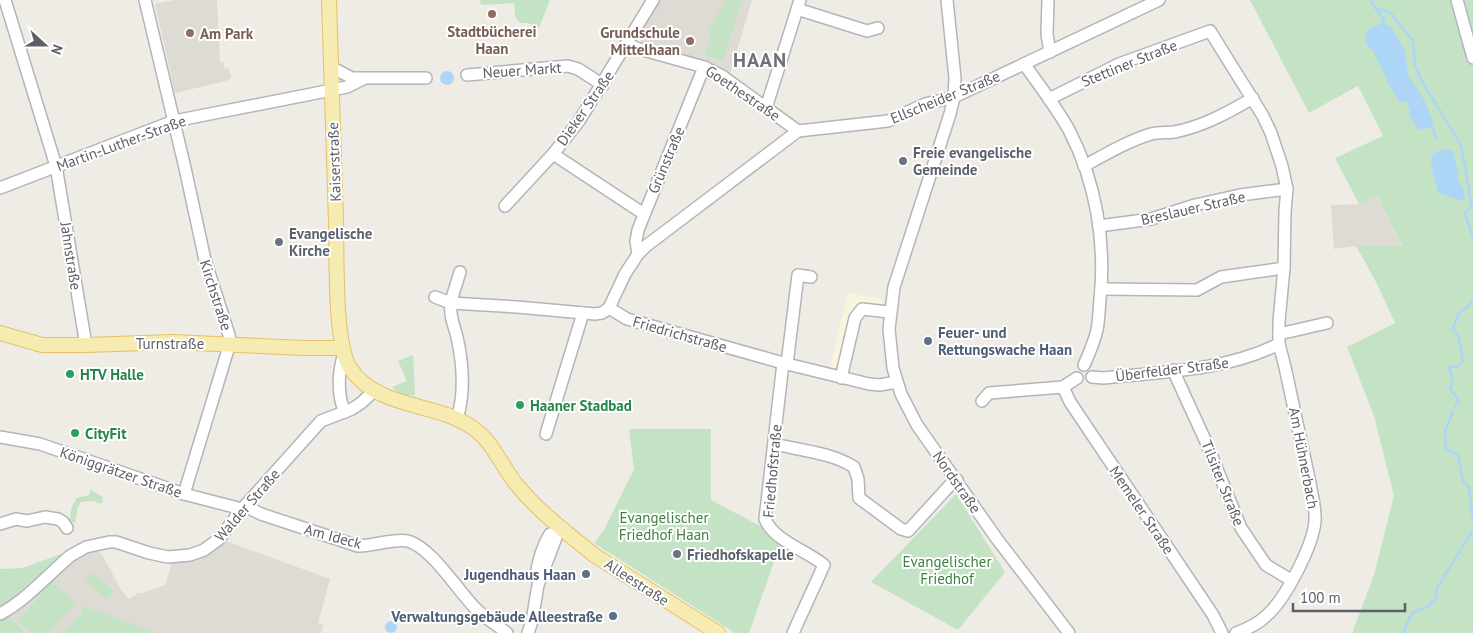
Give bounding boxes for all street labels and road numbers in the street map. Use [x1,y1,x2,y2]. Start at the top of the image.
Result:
street label: Stettiner Straße [1078,35,1180,91]
street label: Neuer Markt [482,58,562,82]
street label: Goethestraße [702,61,784,125]
street label: Ellscheider Straße [887,66,1003,128]
street label: Dieker Straße [552,67,618,149]
street label: Martin-Luther-Straße [54,111,188,175]
street label: Kaiserstraße [323,122,345,202]
street label: Grünstraße [643,124,689,196]
street label: Breslauer Straße [1139,187,1247,229]
street label: Jahnstraße [56,220,86,291]
street label: Kirchstraße [196,257,236,333]
street label: Friedrichstraße [631,311,729,357]
street label: Turnstraße [136,334,204,353]
street label: Überfelder Straße [1114,353,1230,385]
street label: Am Hühnerbach [1285,406,1323,510]
street label: Friedhofstraße [758,423,786,519]
street label: Tilsiter Straße [1197,437,1249,529]
street label: Königgrätzer Straße [58,442,184,502]
street label: Nordstraße [929,447,985,517]
street label: Memeler Straße [1105,462,1179,558]
street label: Walder Straße [210,465,284,545]
street label: Am Ideck [302,519,365,553]
street label: Alleestraße [601,554,673,610]

